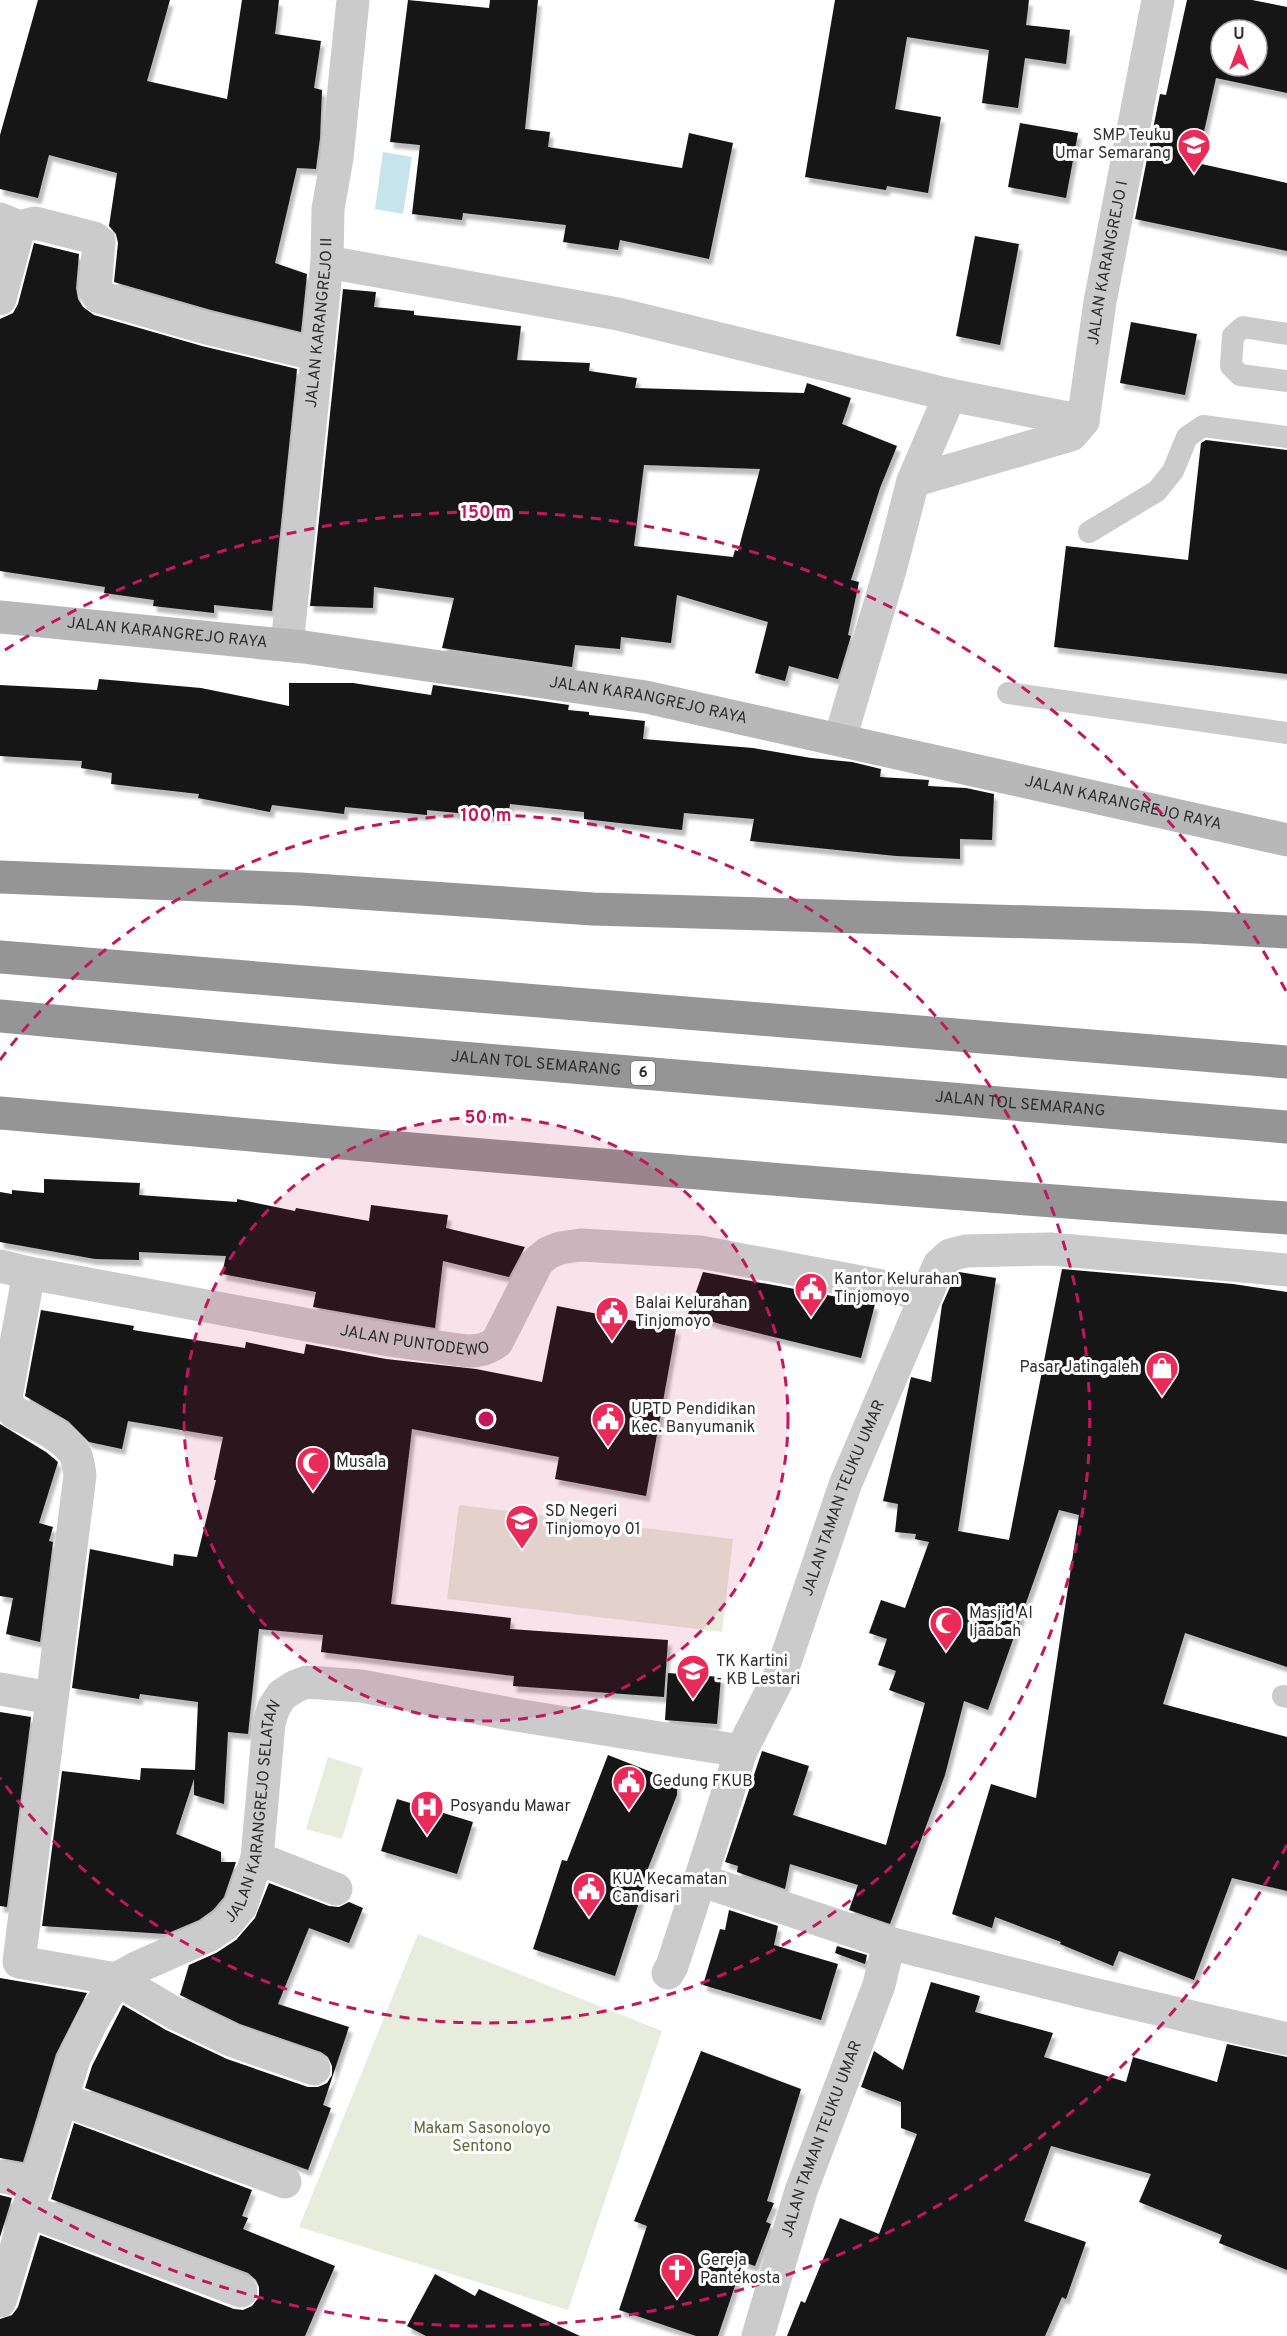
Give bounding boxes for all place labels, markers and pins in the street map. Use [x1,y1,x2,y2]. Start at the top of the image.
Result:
place label: SMP Teuku Umar Semarang [1055,126,1171,164]
school or university icon: SMP Teuku Umar Semarang [1176,127,1212,174]
place label: Kantor Kelurahan Tinjomoyo [834,1270,960,1308]
public building icon: Kantor Kelurahan Tinjomoyo [793,1271,829,1318]
place label: Balai Kelurahan Tinjomoyo [635,1294,748,1332]
public building icon: Balai Kelurahan Tinjomoyo [594,1295,630,1342]
shop icon: Pasar Jatingaleh [1144,1350,1180,1397]
place label: Pasar Jatingaleh [1020,1358,1139,1378]
place label: UPTD Pendidikan Kec. Banyumanik [631,1400,756,1438]
public building icon: UPTD Pendidikan Kec. Banyumanik [590,1401,626,1448]
centre of rings [476,1409,496,1429]
mosque icon: Musala [295,1445,331,1492]
place label: Musala [336,1453,386,1473]
place label: SD Negeri Tinjomoyo 01 [545,1502,641,1540]
school or university icon: SD Negeri Tinjomoyo 01 [504,1503,540,1550]
place label: Masjid Al Ijaabah [969,1604,1033,1642]
mosque icon: Masjid Al Ijaabah [928,1605,964,1652]
place label: TK Kartini - KB Lestari [716,1652,800,1690]
school or university icon: TK Kartini - KB Lestari [675,1653,711,1700]
public building icon: Gedung FKUB [611,1764,647,1811]
place label: Gedung FKUB [652,1772,753,1792]
hospital icon: Posyandu Mawar [409,1789,445,1836]
place label: Posyandu Mawar [450,1797,571,1817]
place label: KUA Kecamatan Candisari [612,1870,727,1908]
public building icon: KUA Kecamatan Candisari [571,1871,607,1918]
place label: Gereja Pantekosta [700,2251,780,2289]
church icon: Gereja Pantekosta [659,2252,695,2299]

